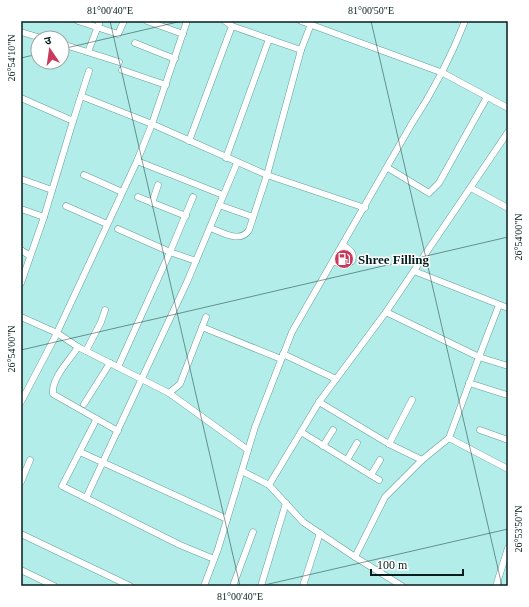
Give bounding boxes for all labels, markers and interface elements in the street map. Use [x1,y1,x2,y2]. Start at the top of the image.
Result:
text: 81°00'40"E [87,5,133,16]
text: 81°00'50"E [348,5,394,16]
north arrow [30,30,70,70]
text: 26°54'10"N [6,34,17,82]
text: उ [43,34,53,47]
text: 26°54'00"N [513,213,524,261]
fuel station icon: Shree Filling [333,248,355,270]
place label: Shree Filling [358,252,429,267]
text: 26°54'00"N [6,325,17,373]
text: 26°53'50"N [513,505,524,553]
scale bar [371,551,463,577]
text: 100 m [377,558,408,572]
text: 81°00'40"E [217,591,263,602]

